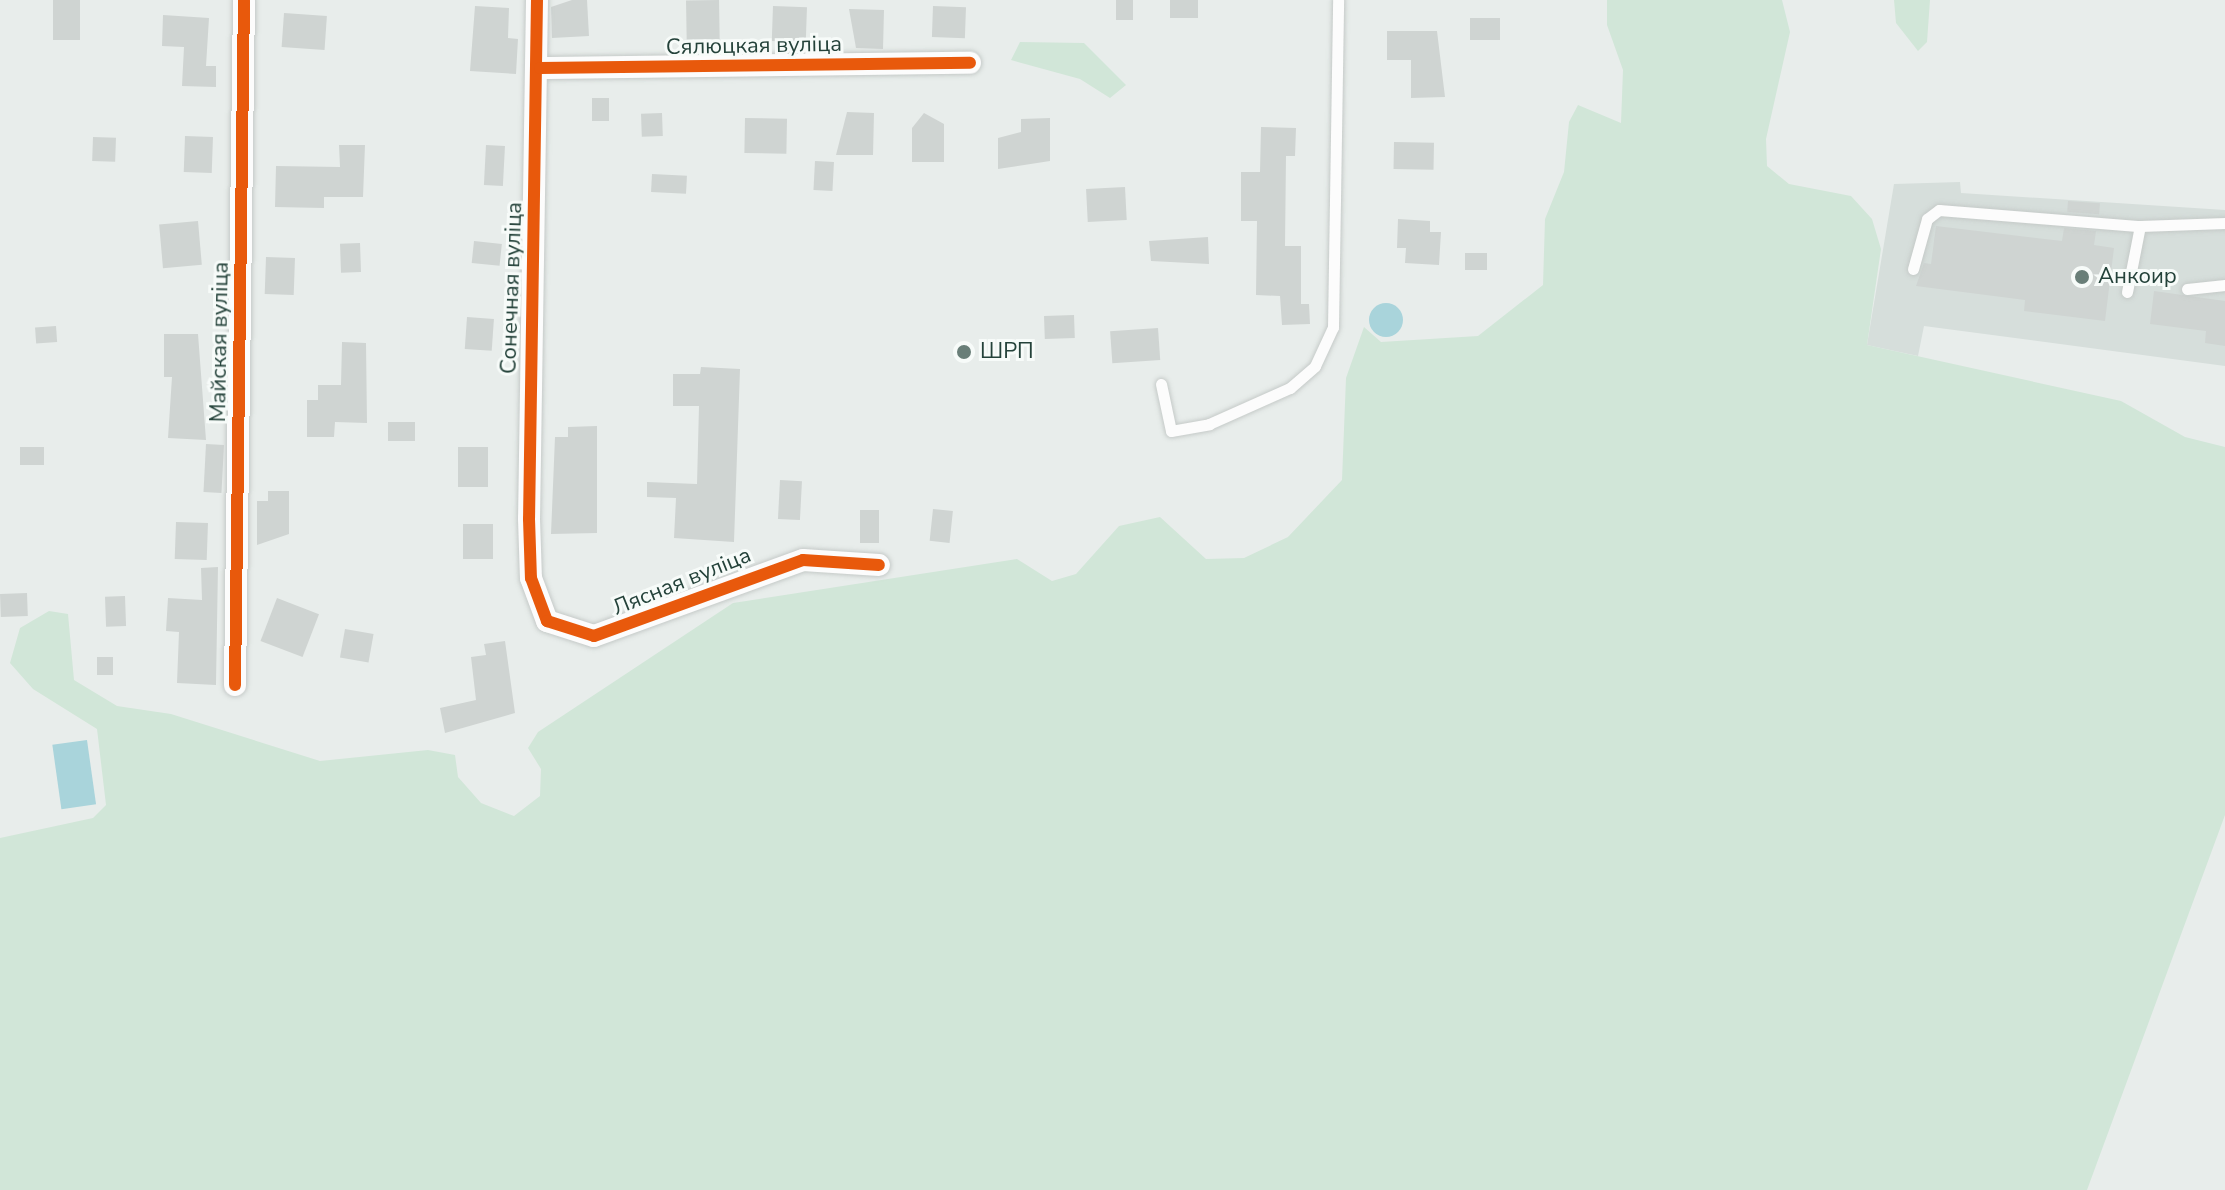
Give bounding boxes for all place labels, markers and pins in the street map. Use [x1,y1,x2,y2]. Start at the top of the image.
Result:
place label: Анкоир [2098,264,2177,290]
marker: Анкоир [2073,268,2091,286]
place label: ШРП [980,339,1034,365]
marker: ШРП [955,343,973,361]

